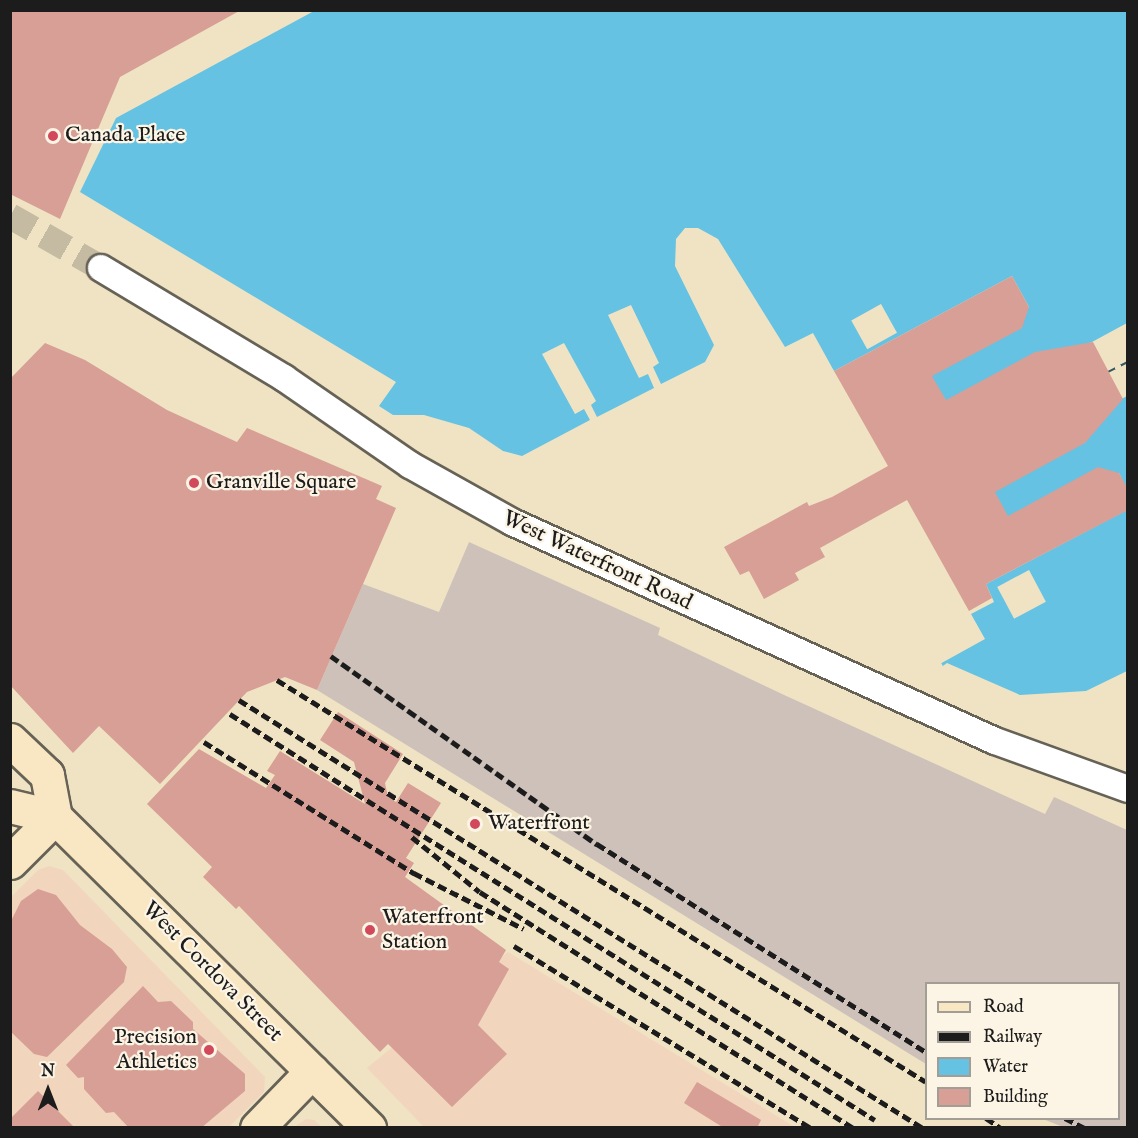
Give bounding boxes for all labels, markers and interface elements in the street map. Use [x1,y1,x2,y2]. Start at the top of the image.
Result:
place label: Canada Place [65,123,185,149]
marker: Canada Place [46,129,60,143]
place label: Granville Square [206,470,356,496]
marker: Granville Square [187,476,201,490]
street label: West Waterfront Road [498,505,696,617]
place label: Waterfront [488,811,590,837]
marker: Waterfront [466,815,484,833]
street label: West Cordova Street [136,896,288,1048]
place label: Waterfront Station [382,904,484,956]
marker: Waterfront Station [363,923,377,937]
legend [925,982,1120,1120]
text: Road [983,996,1024,1019]
place label: Precision Athletics [114,1024,197,1076]
text: Railway [983,1026,1042,1049]
marker: Precision Athletics [202,1043,216,1057]
text: Water [983,1056,1028,1079]
north arrow [18,1060,78,1120]
text: N [41,1062,55,1082]
text: Building [983,1086,1048,1109]

